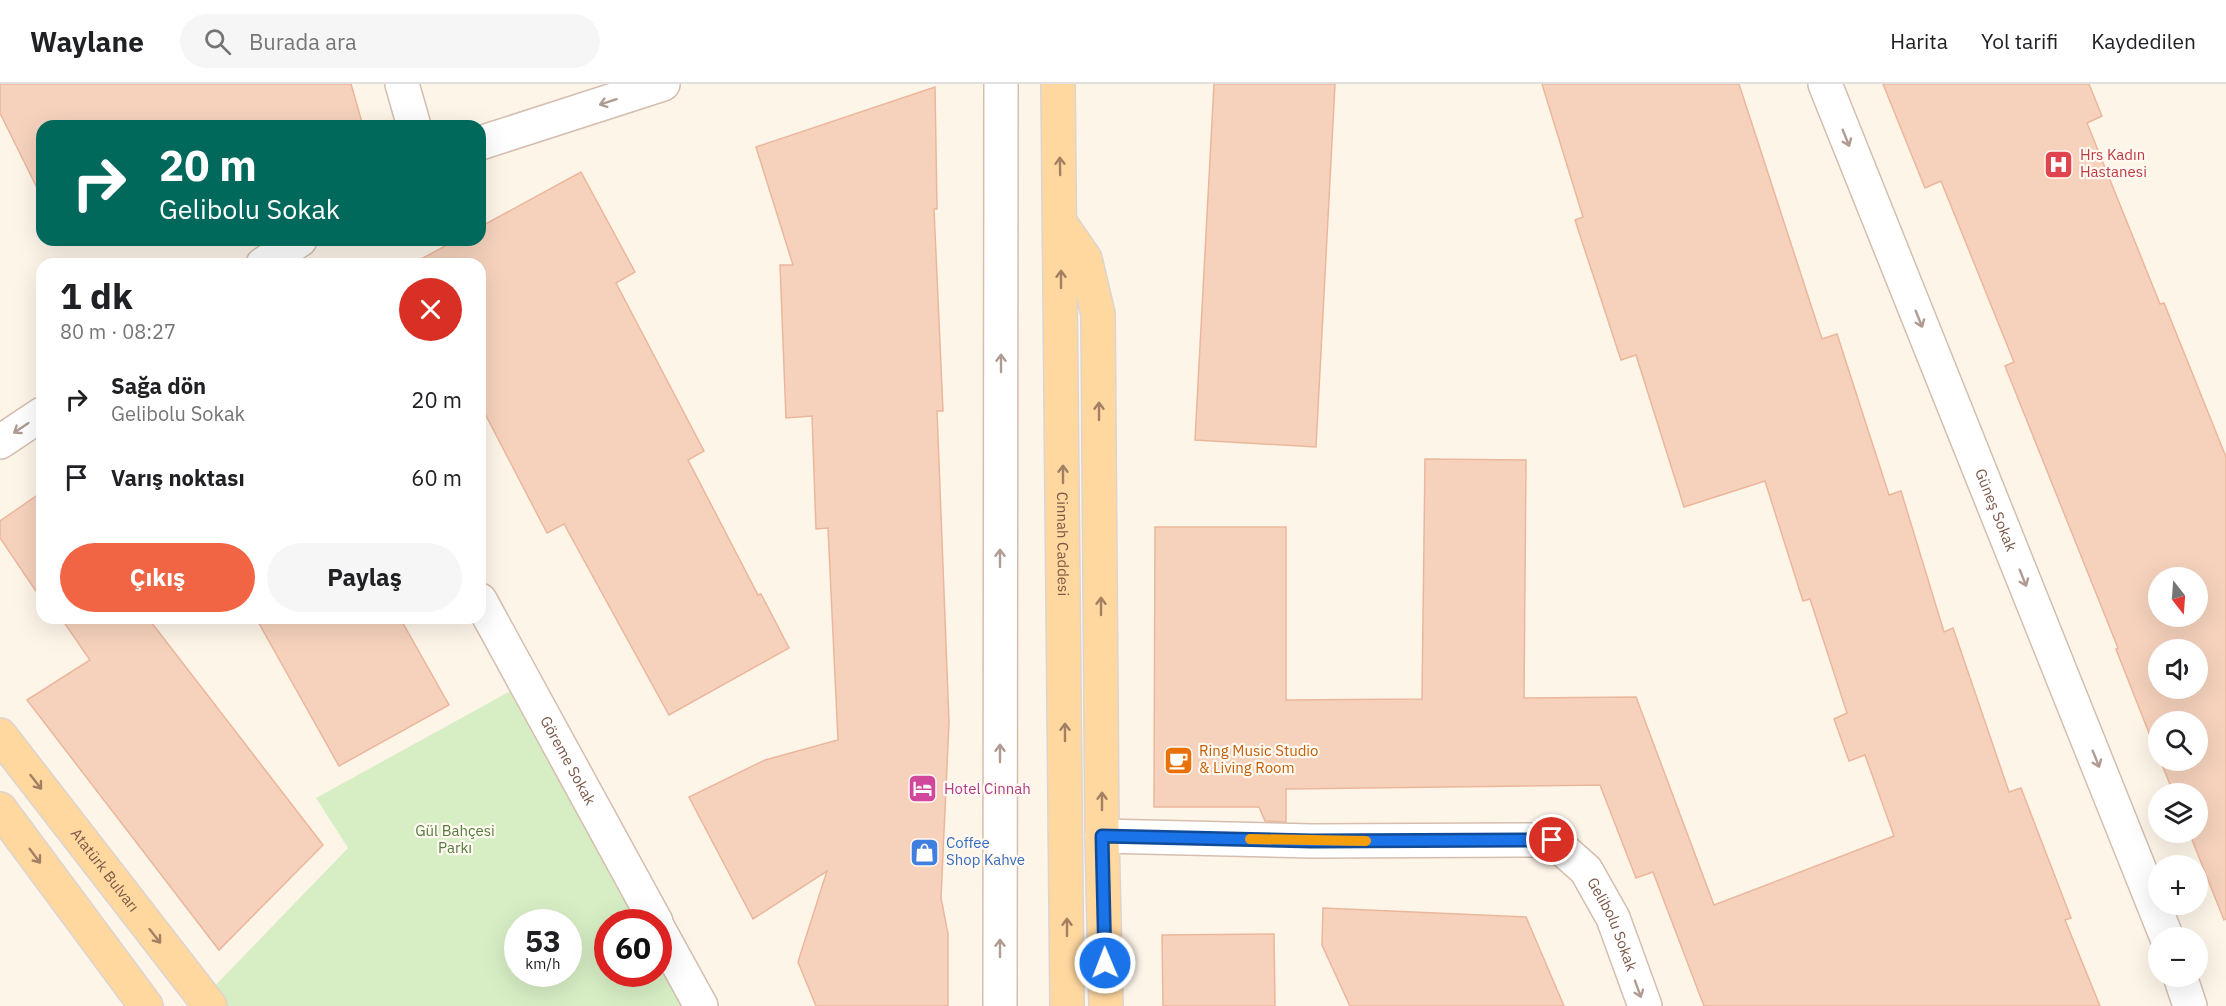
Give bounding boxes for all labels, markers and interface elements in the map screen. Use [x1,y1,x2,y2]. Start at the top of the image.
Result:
search box [180,14,600,68]
text: Waylane [30,23,144,60]
icon: search [201,25,234,58]
text: Burada ara [249,27,357,56]
text: Harita [1890,27,1948,55]
text: Yol tarifi [1981,27,2058,55]
text: Kaydedilen [2091,27,2196,55]
one-way arrow [599,97,618,108]
one-way arrow [1841,129,1852,147]
text: 20 m [159,138,257,193]
icon: right [60,144,138,222]
place label: Hrs Kadın Hastanesi [2080,145,2147,181]
hospital icon: Hrs Kadın Hastanesi [2043,148,2075,180]
one-way arrow [1054,156,1065,176]
text: Gelibolu Sokak [159,191,340,226]
one-way arrow [1055,269,1067,289]
text: 1 dk [60,272,133,319]
button: close [399,278,462,341]
one-way arrow [1914,310,1925,328]
text: 80 m · 08:27 [60,318,176,345]
one-way arrow [995,353,1007,373]
text: Sağa dön [111,371,206,400]
icon: right [60,383,93,416]
text: 20 m [411,385,462,414]
text: Gelibolu Sokak [111,400,245,427]
one-way arrow [1093,401,1105,421]
one-way arrow [13,422,30,434]
icon: arrive [60,461,93,494]
text: Varış noktası [111,463,245,492]
text: 60 m [411,463,462,492]
one-way arrow [1057,464,1069,484]
street label: Güneş Sokak [1971,466,2021,554]
street label: Cinnah Caddesi [1053,492,1073,596]
button: Çıkış [60,543,255,612]
button: Paylaş [267,543,462,612]
one-way arrow [994,548,1006,568]
north arrow [2148,567,2208,627]
map controls [2148,567,2208,987]
one-way arrow [2018,568,2029,587]
one-way arrow [1095,596,1106,616]
button: sound [2148,639,2208,699]
button: search [2148,711,2208,771]
street label: Göreme Sokak [536,713,600,808]
one-way arrow [1059,722,1071,742]
place label: Ring Music Studio & Living Room [1199,741,1319,777]
one-way arrow [994,743,1006,763]
cafe icon: Ring Music Studio & Living Room [1162,744,1194,776]
one-way arrow [2091,749,2102,768]
one-way arrow [29,773,42,789]
hotel icon: Hotel Cinnah [907,773,939,805]
place label: Hotel Cinnah [944,779,1031,798]
button: layers [2148,783,2208,843]
one-way arrow [1096,791,1108,811]
pin [1526,814,1577,865]
park label: Gül Bahçesi Parkı [415,821,495,857]
icon: arrive [1535,823,1568,856]
street label: Atatürk Bulvarı [67,824,143,915]
place label: Coffee Shop Kahve [946,833,1025,869]
shop icon: Coffee Shop Kahve [909,836,941,868]
one-way arrow [29,848,41,864]
button: + [2148,855,2208,915]
street label: Gelibolu Sokak [1583,874,1642,974]
speed limit sign: 60 [594,909,672,987]
one-way arrow [1061,917,1072,937]
text: 53 [525,921,561,960]
one-way arrow [149,927,162,943]
button: − [2148,927,2208,987]
position arrow [1073,931,1137,995]
one-way arrow [994,938,1006,958]
text: km/h [525,954,561,973]
one-way arrow [1634,979,1645,998]

